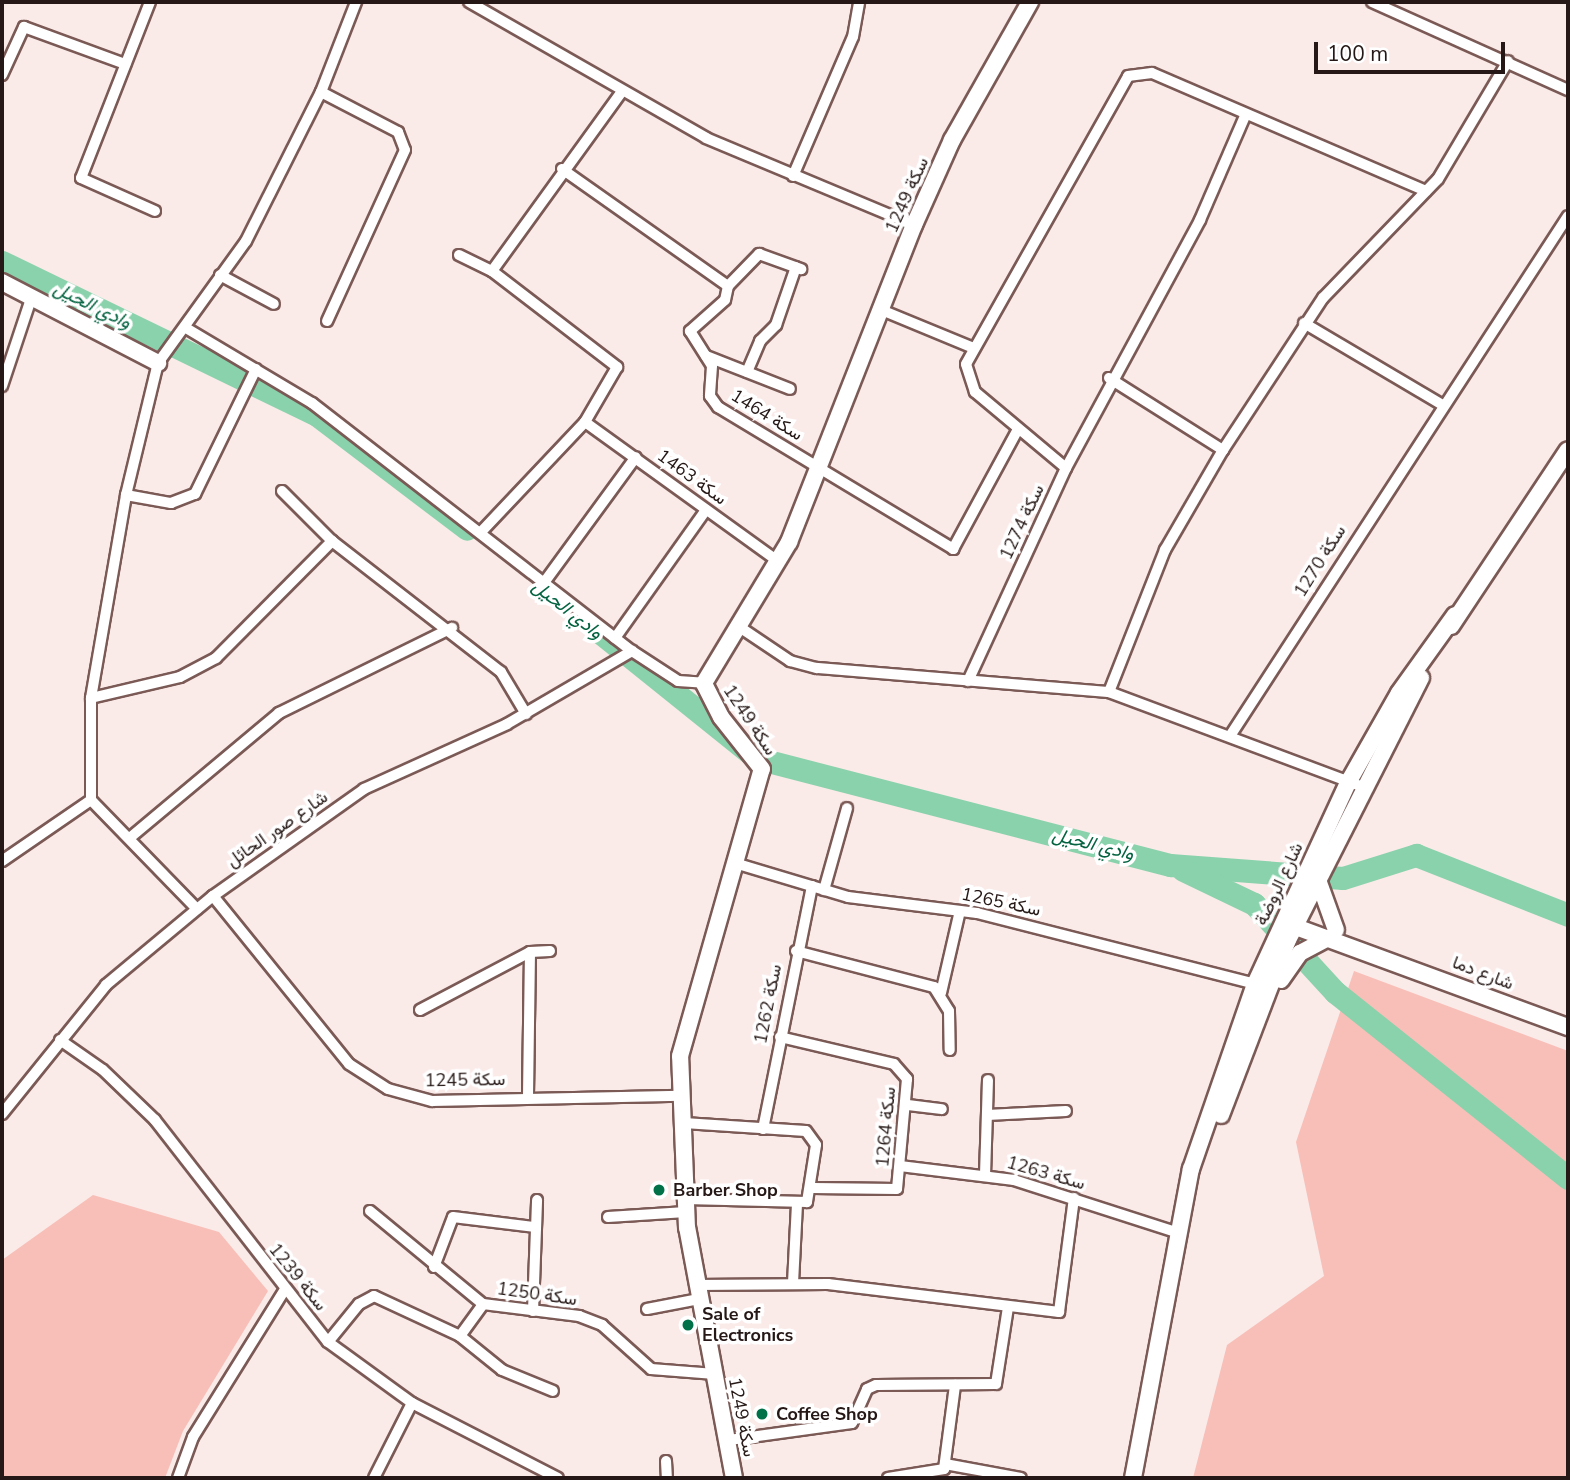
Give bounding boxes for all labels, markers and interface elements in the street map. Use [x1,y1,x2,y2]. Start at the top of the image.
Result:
scale bar [1318,28,1509,72]
text: 100 m [1327,40,1388,68]
street label: سكة 1249 [881,154,933,236]
water label: وادي الحيل [50,277,134,335]
street label: سكة 1464 [727,384,807,446]
street label: سكة 1463 [653,445,731,509]
street label: سكة 1274 [995,481,1049,563]
street label: سكة 1270 [1289,521,1351,601]
water label: وادي الحيل [527,575,607,645]
street label: سكة 1249 [719,681,781,759]
street label: شارع صور الحائل [222,786,332,872]
water label: وادي الحيل [1050,824,1136,866]
street label: شارع الروضة [1250,839,1308,929]
street label: سكة 1265 [959,883,1043,921]
street label: شارع دما [1449,951,1517,995]
street label: سكة 1262 [750,962,786,1046]
street label: سكة 1245 [425,1068,505,1092]
street label: سكة 1264 [872,1086,900,1168]
street label: سكة 1263 [1004,1152,1088,1194]
place label: Barber Shop [673,1179,778,1201]
marker: Barber Shop [651,1182,667,1198]
street label: سكة 1239 [264,1239,332,1315]
street label: سكة 1250 [496,1278,578,1310]
place label: Sale of Electronics [702,1304,793,1346]
marker: Sale of Electronics [680,1317,696,1333]
street label: سكة 1249 [724,1375,760,1459]
place label: Coffee Shop [776,1403,878,1425]
marker: Coffee Shop [754,1406,770,1422]

